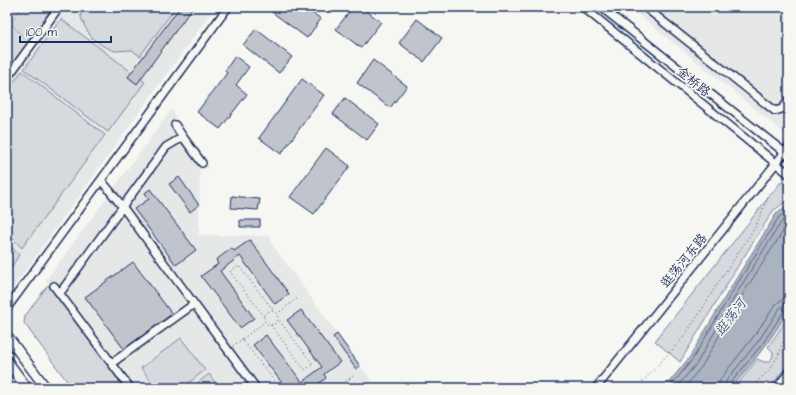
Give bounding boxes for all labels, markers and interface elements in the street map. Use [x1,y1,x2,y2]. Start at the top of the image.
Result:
scale bar [20,18,111,44]
text: 100 m [26,24,57,41]
street label: 金桥路 [673,63,714,101]
street label: 逛荡河东路 [656,230,711,292]
water label: 逛荡河 [710,293,753,340]

